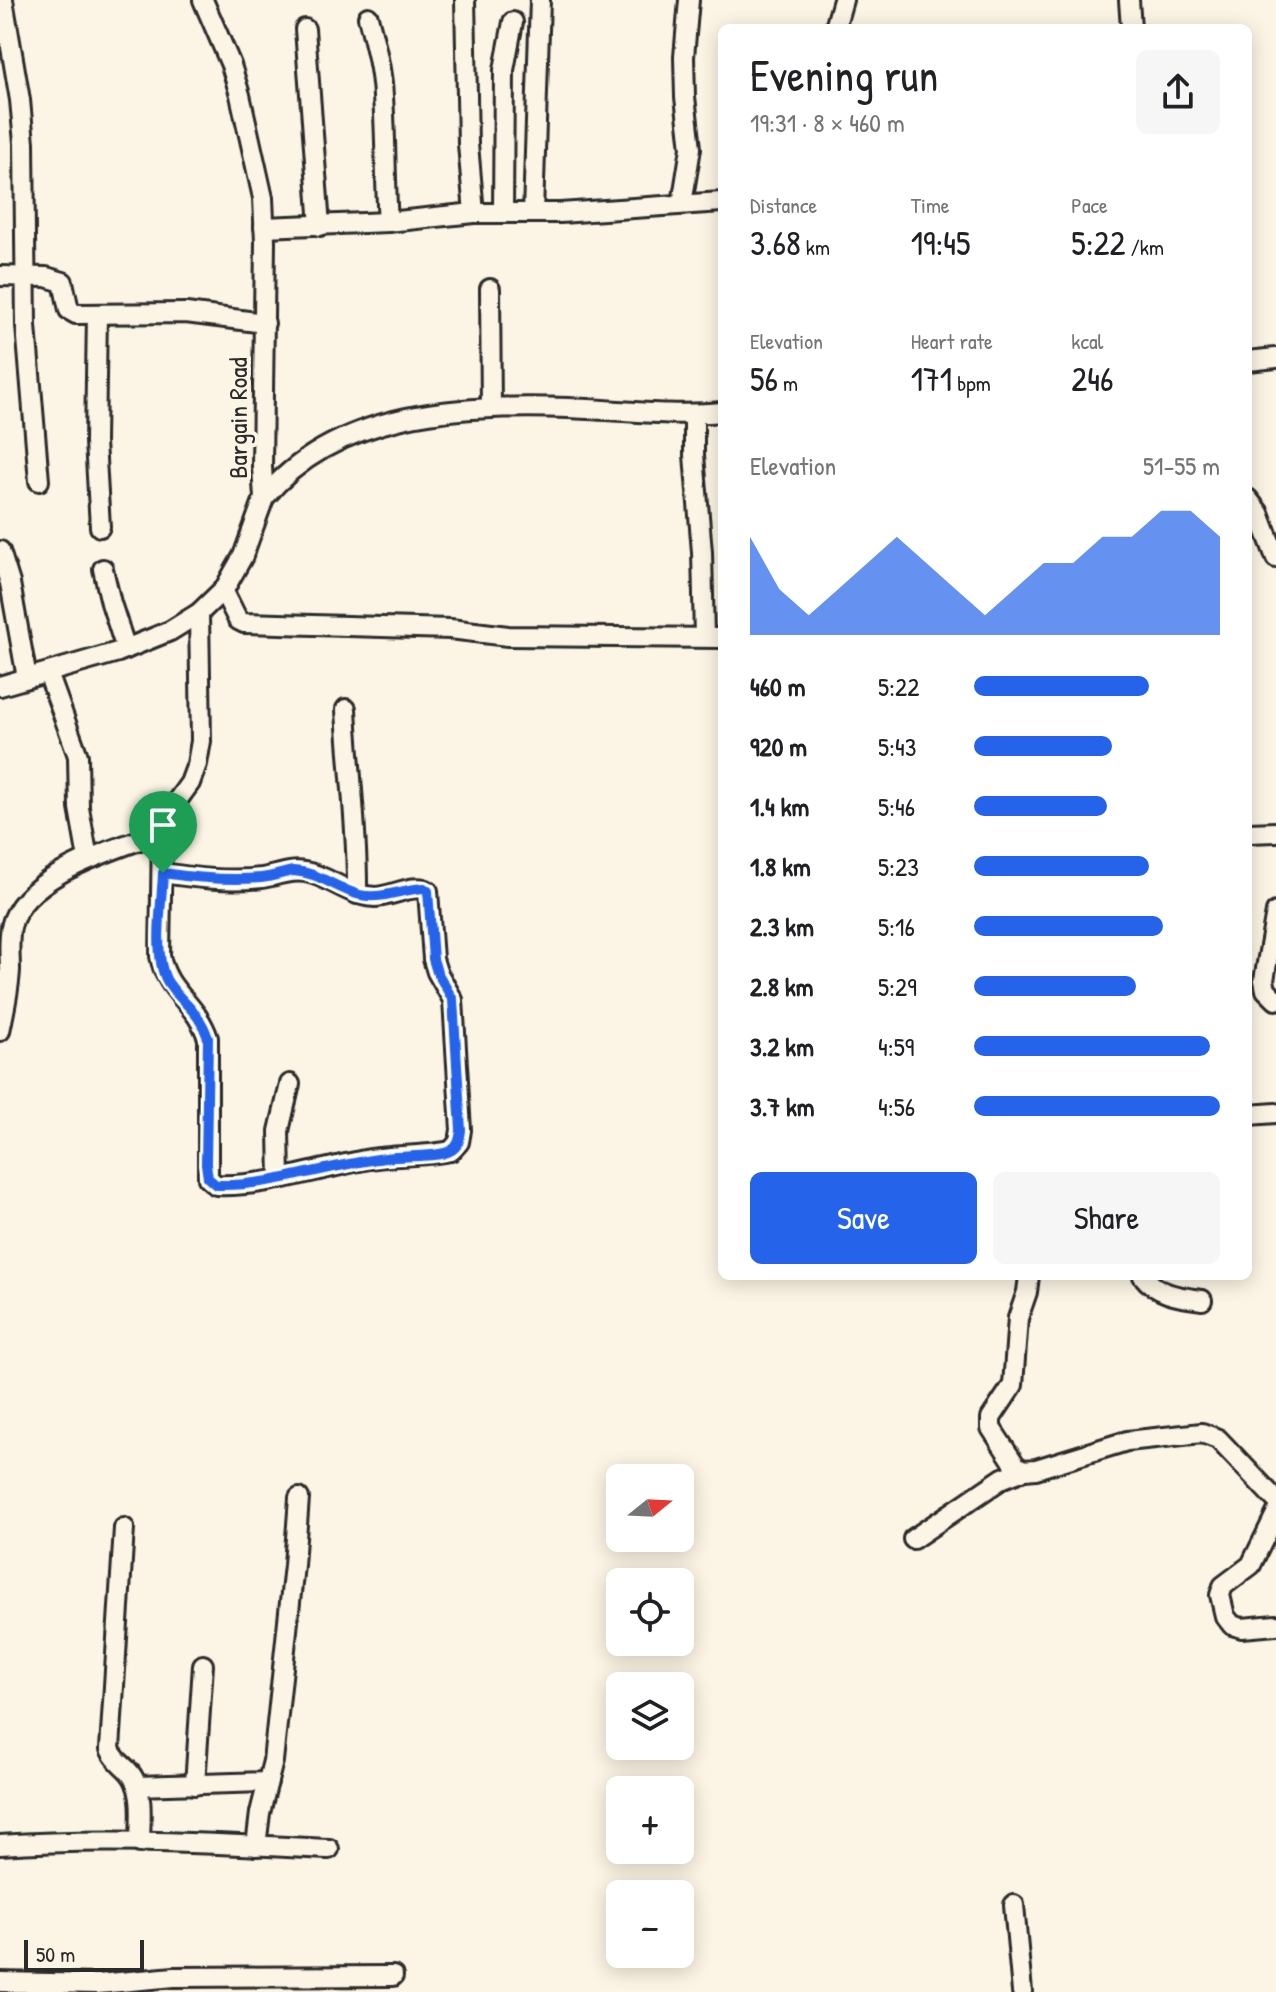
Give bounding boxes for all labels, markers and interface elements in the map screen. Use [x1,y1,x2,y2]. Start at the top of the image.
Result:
text: Evening run [750,45,938,105]
button: share [1136,50,1220,134]
text: 19:31 · 8 × 460 m [750,105,905,140]
text: Distance [750,190,817,220]
text: Time [911,190,950,220]
text: Pace [1071,190,1108,220]
text: 3.68 [750,220,801,266]
text: 19:45 [911,220,971,266]
text: 5:22 [1071,220,1125,266]
text: km [801,232,830,262]
text: /km [1125,232,1164,262]
text: Elevation [750,326,823,356]
text: Heart rate [911,326,993,356]
text: kcal [1071,326,1103,356]
text: 56 [750,356,778,402]
text: 171 [911,356,952,402]
text: 246 [1071,356,1114,402]
street label: Bargain Road [220,357,255,479]
text: m [778,368,798,398]
text: bpm [952,368,991,398]
text: Elevation [750,448,836,483]
text: 51–55 m [1143,448,1220,483]
text: 460 m [750,669,805,704]
text: 5:22 [878,669,919,704]
text: 920 m [750,729,807,764]
text: 5:43 [878,729,916,764]
text: 1.4 km [750,789,809,824]
text: 5:46 [878,789,915,824]
pin [129,791,197,873]
icon: arrive [141,803,185,847]
text: 1.8 km [750,849,811,884]
text: 5:23 [878,849,919,884]
text: 2.3 km [750,909,814,944]
text: 5:16 [878,909,915,944]
text: 2.8 km [750,969,813,1004]
text: 5:29 [878,969,917,1004]
text: 3.2 km [750,1029,814,1064]
text: 4:59 [878,1029,914,1064]
text: 3.7 km [750,1089,815,1124]
text: 4:56 [878,1089,915,1124]
button: Save [750,1172,977,1264]
button: Share [993,1172,1220,1264]
north arrow [606,1464,694,1552]
map controls [606,1464,694,1968]
button: locate [606,1568,694,1656]
button: layers [606,1672,694,1760]
button: + [606,1776,694,1864]
button: − [606,1880,694,1968]
scale bar [24,1936,144,1972]
text: 50 m [36,1939,75,1969]

